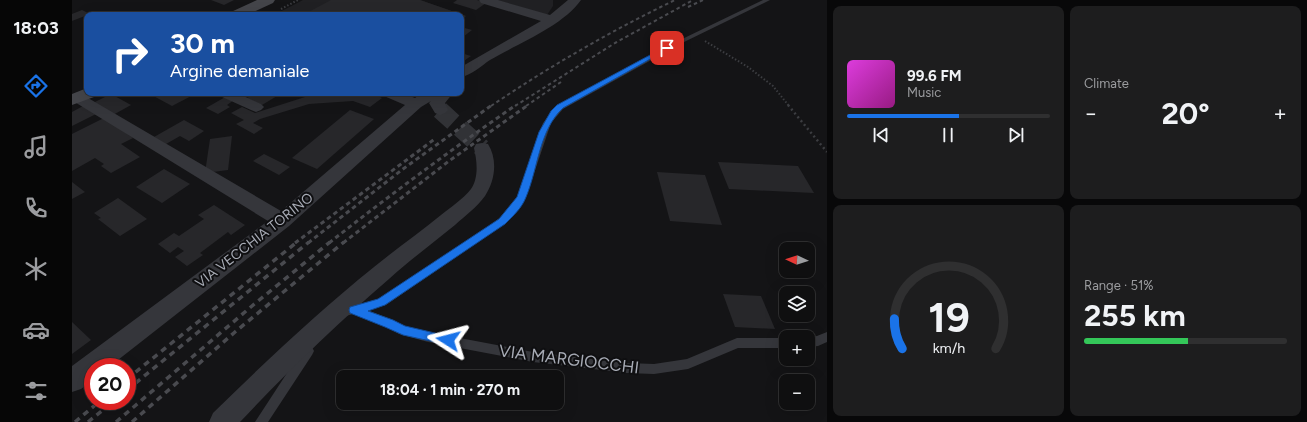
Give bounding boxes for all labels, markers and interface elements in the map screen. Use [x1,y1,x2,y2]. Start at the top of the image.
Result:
text: 18:03 [13,17,59,39]
text: 30 m [170,26,235,60]
icon: right [104,28,156,80]
pin [650,31,684,65]
icon: arrive [656,37,678,59]
text: Argine demaniale [170,60,309,82]
text: 99.6 FM [907,67,962,85]
icon: directions [22,72,50,100]
text: Climate [1084,76,1129,91]
text: Music [907,85,941,100]
text: 20° [1161,95,1210,132]
text: − [1084,100,1098,127]
text: + [1273,100,1287,127]
icon: previous [870,124,892,146]
icon: pause [937,124,959,146]
icon: next [1005,124,1027,146]
icon: music [22,133,50,161]
street label: VIA VECCHIA TORINO [192,189,317,292]
icon: phone [22,194,50,222]
north arrow [779,242,815,278]
map controls [779,242,815,410]
icon: climate [22,255,50,283]
text: Range · 51% [1084,278,1154,293]
button: layers [779,286,815,322]
text: 19 [928,291,969,341]
text: 255 km [1084,297,1186,334]
icon: car [22,316,50,344]
position arrow [427,319,469,361]
button: + [779,330,815,366]
text: km/h [932,338,965,356]
street label: VIA MARGIOCCHI [498,340,640,378]
speed limit sign: 20 [84,358,136,410]
button: − [779,374,815,410]
icon: filters [22,377,50,405]
text: 18:04 · 1 min · 270 m [380,381,520,399]

